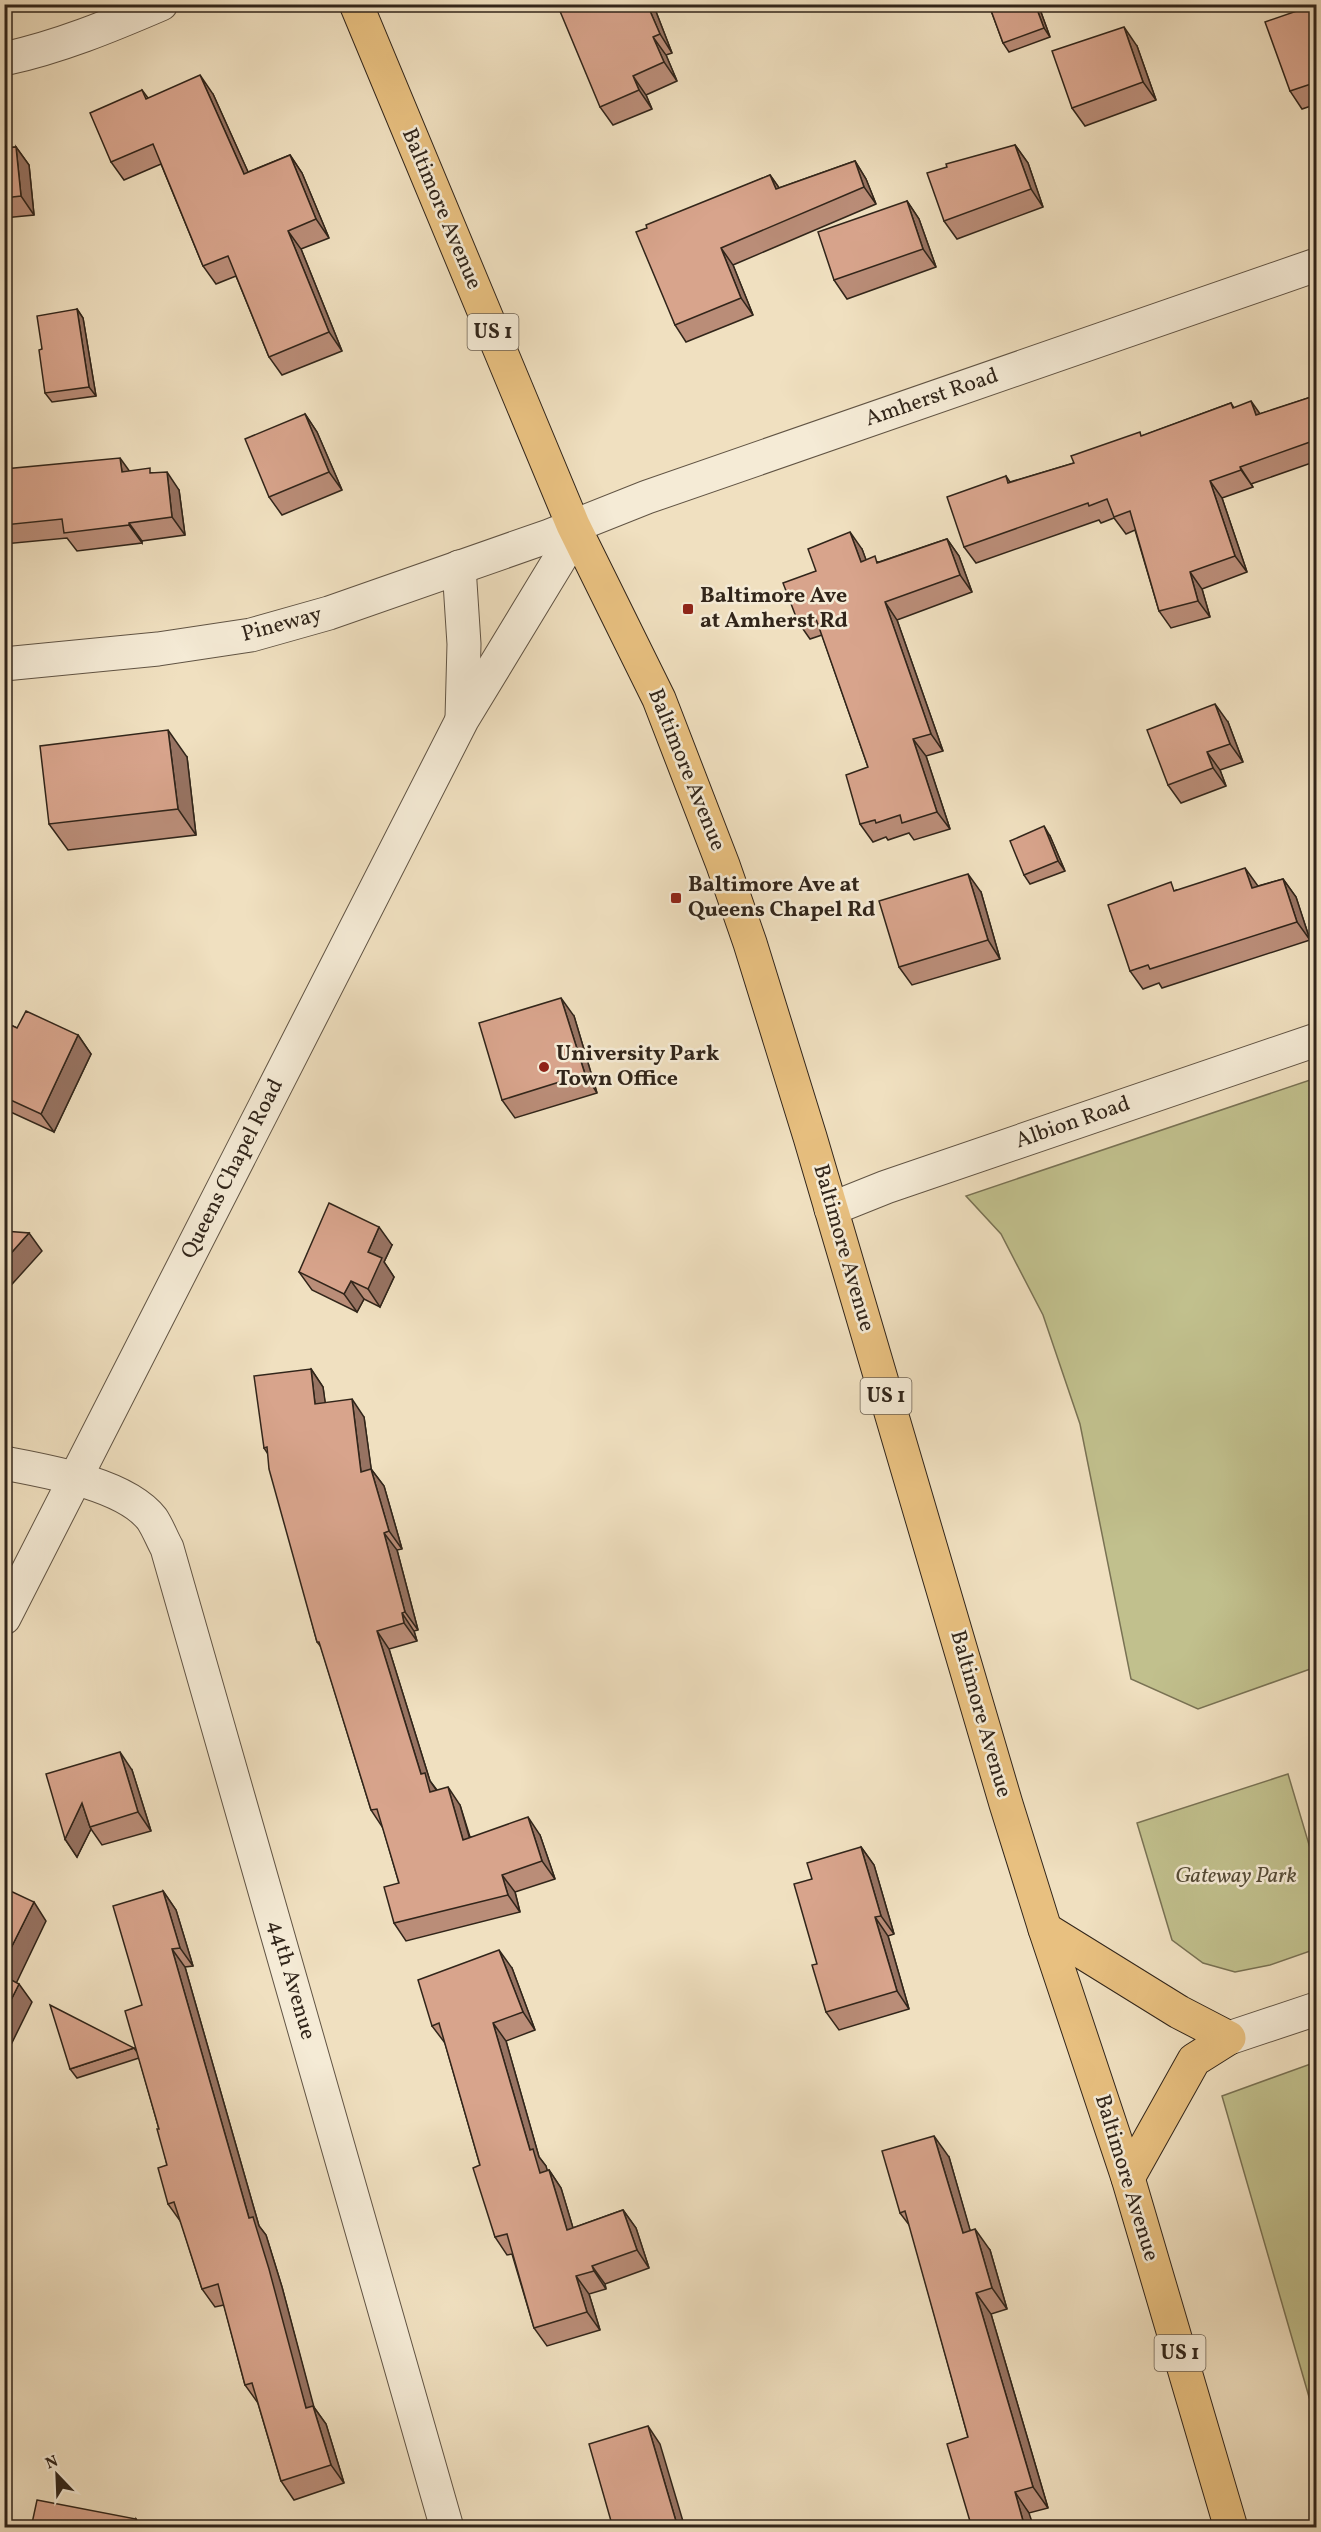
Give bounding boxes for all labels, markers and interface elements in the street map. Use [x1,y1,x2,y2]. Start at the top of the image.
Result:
street label: Baltimore Avenue [393,123,489,295]
road number: US 1 [468,314,518,350]
street label: Amherst Road [861,361,1003,435]
place label: Baltimore Ave at Amherst Rd [700,581,848,637]
street label: Pineway [238,599,326,651]
marker: Baltimore Ave at Amherst Rd [681,602,695,616]
street label: Baltimore Avenue [639,684,733,856]
place label: Baltimore Ave at Queens Chapel Rd [688,870,875,926]
marker: Baltimore Ave at Queens Chapel Rd [669,891,683,905]
place label: University Park Town Office [556,1039,719,1095]
marker: University Park Town Office [537,1060,551,1074]
street label: Queens Chapel Road [174,1074,292,1264]
street label: Albion Road [1011,1089,1135,1157]
street label: Baltimore Avenue [804,1161,882,1335]
road number: US 1 [860,1378,912,1414]
street label: Baltimore Avenue [941,1627,1019,1801]
park label: Gateway Park [1175,1861,1297,1892]
street label: 44th Avenue [259,1916,323,2044]
street label: Baltimore Avenue [1086,2091,1166,2265]
road number: US 1 [1154,2335,1206,2371]
north arrow [27,2445,87,2505]
text: N [42,2450,62,2475]

